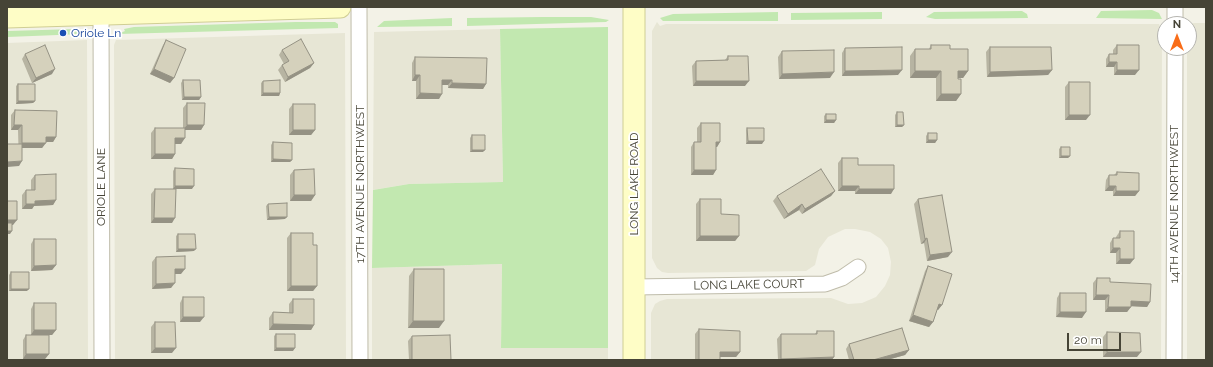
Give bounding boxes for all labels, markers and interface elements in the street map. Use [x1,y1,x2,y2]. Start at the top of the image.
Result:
north arrow [1157,16,1197,56]
text: N [1173,18,1181,31]
place label: Oriole Ln [71,26,121,40]
marker: Oriole Ln [58,28,68,38]
street label: 17TH AVENUE NORTHWEST [353,105,367,263]
street label: 14TH AVENUE NORTHWEST [1167,125,1181,283]
street label: LONG LAKE ROAD [627,132,641,236]
street label: ORIOLE LANE [94,148,108,226]
street label: LONG LAKE COURT [693,277,805,293]
scale bar [1069,325,1123,351]
text: 20 m [1074,333,1102,347]

